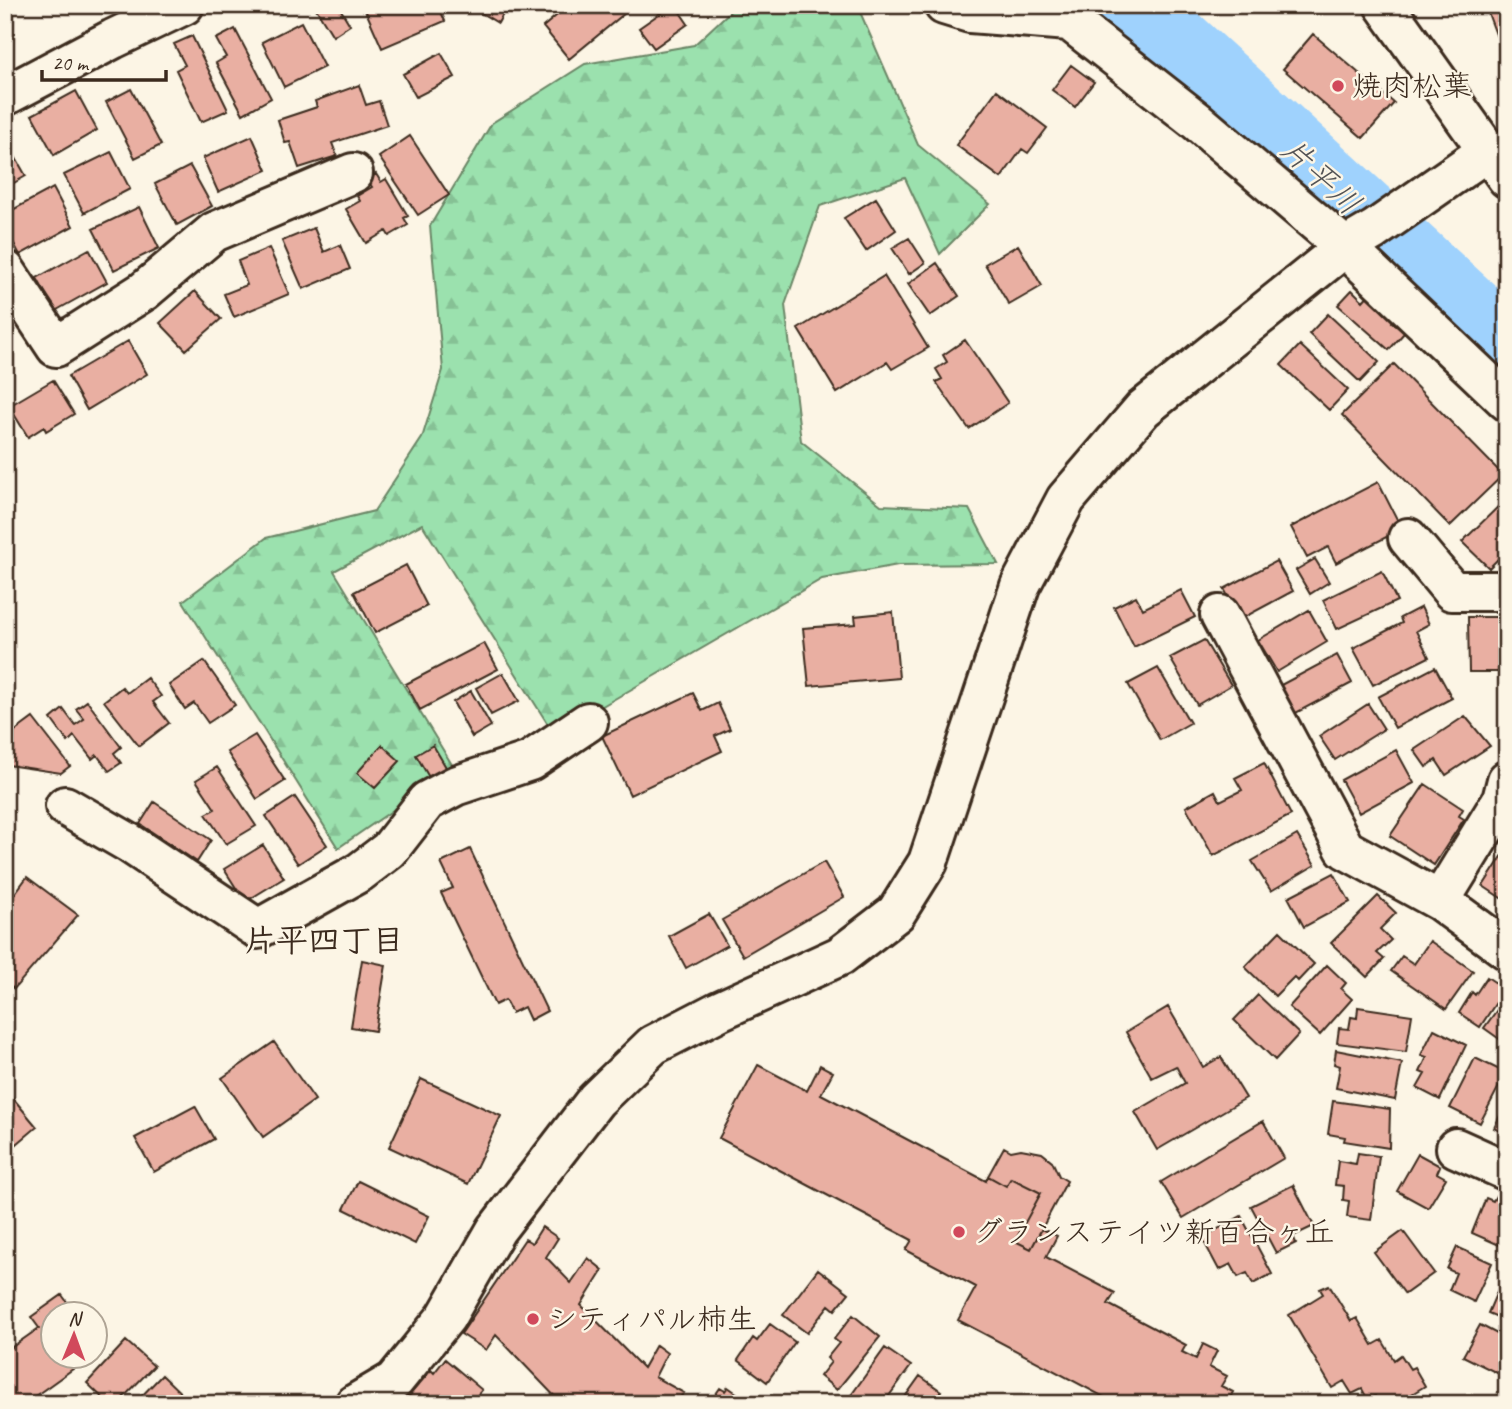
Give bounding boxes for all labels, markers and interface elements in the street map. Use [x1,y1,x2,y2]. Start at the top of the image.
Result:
scale bar [42,38,166,82]
text: 20 m [52,50,90,76]
place label: 焼肉松葉 [1352,67,1472,105]
marker: 焼肉松葉 [1330,78,1346,94]
water label: 片平川 [1272,129,1370,224]
district label: 片平四丁目 [244,920,404,961]
place label: グランステイツ新百合ヶ丘 [973,1213,1335,1251]
marker: グランステイツ新百合ヶ丘 [951,1224,967,1240]
north arrow [38,1300,108,1370]
place label: シティパル柿生 [547,1300,757,1338]
text: N [68,1307,84,1331]
marker: シティパル柿生 [525,1311,541,1327]

